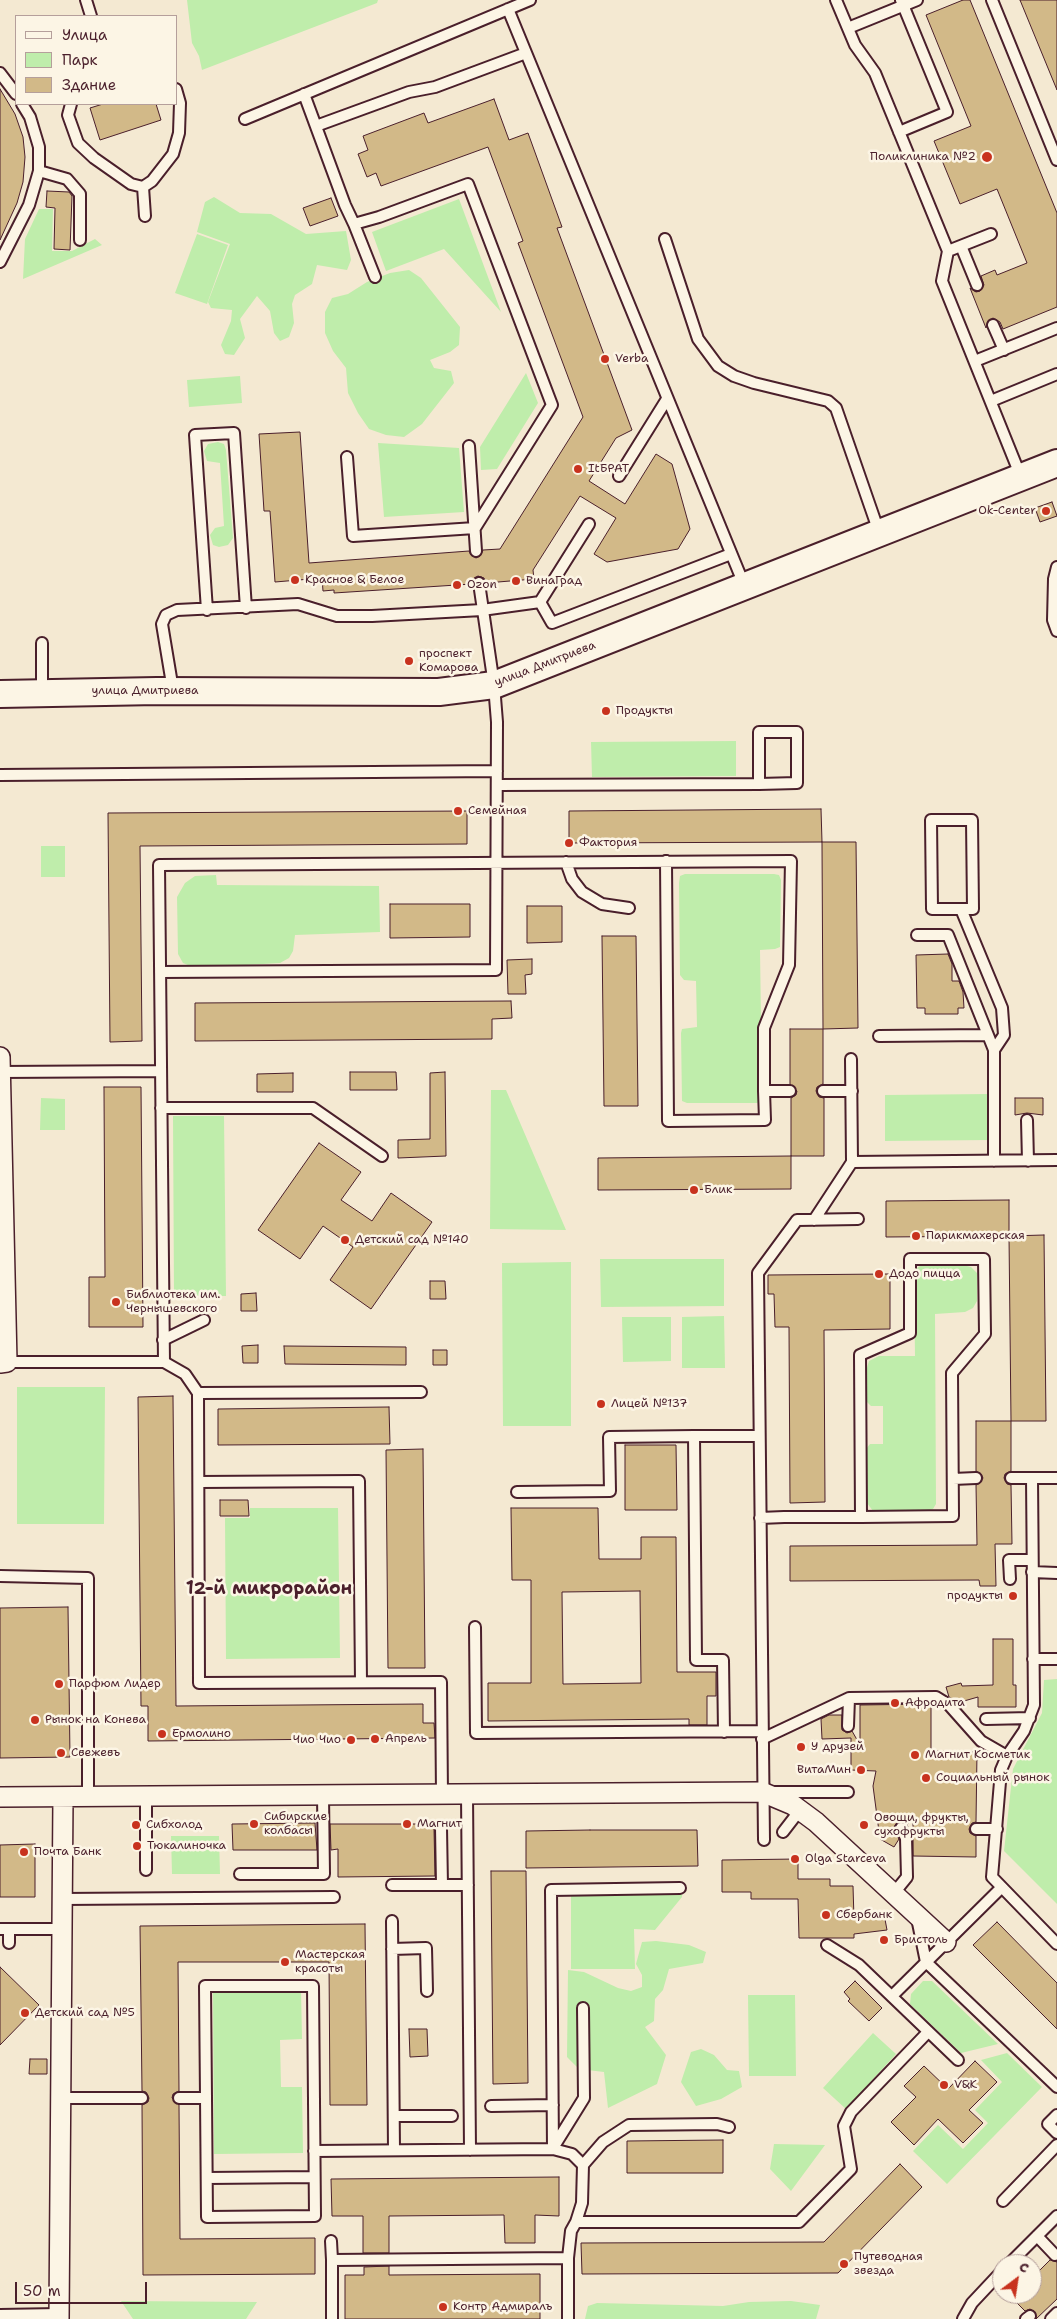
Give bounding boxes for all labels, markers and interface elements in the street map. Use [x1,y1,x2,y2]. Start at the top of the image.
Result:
legend [15,15,178,105]
text: Улица [62,25,107,45]
text: Парк [62,50,98,70]
text: Здание [62,75,116,95]
place label: Поликлиника №2 [870,150,976,164]
marker: Поликлиника №2 [980,150,994,164]
place label: Verba [615,352,648,366]
marker: Verba [599,353,611,365]
place label: ItБРАТ [588,462,629,476]
marker: ItБРАТ [572,463,584,475]
place label: Ok-Center [978,504,1036,518]
marker: Ok-Center [1040,505,1052,517]
place label: Красное & Белое [305,573,404,587]
marker: Красное & Белое [289,574,301,586]
place label: ВинаГрад [526,574,582,588]
marker: ВинаГрад [510,575,522,587]
place label: Ozon [467,578,497,592]
marker: Ozon [451,579,463,591]
street label: улица Дмитриева [492,638,598,690]
place label: проспект Комарова [419,647,478,675]
marker: проспект Комарова [403,655,415,667]
street label: улица Дмитриева [91,684,199,698]
place label: Продукты [616,704,673,718]
marker: Продукты [600,705,612,717]
place label: Семейная [468,804,527,818]
marker: Семейная [452,805,464,817]
place label: Фактория [579,836,637,850]
marker: Фактория [563,837,575,849]
place label: Блик [704,1183,732,1197]
marker: Блик [688,1184,700,1196]
place label: Парикмахерская [926,1229,1025,1243]
marker: Парикмахерская [910,1230,922,1242]
place label: Детский сад №140 [355,1233,469,1247]
marker: Детский сад №140 [339,1234,351,1246]
place label: Додо пицца [889,1267,960,1281]
marker: Додо пицца [873,1268,885,1280]
place label: Библиотека им. Чернышевского [126,1288,220,1316]
marker: Библиотека им. Чернышевского [110,1296,122,1308]
place label: Лицей №137 [611,1397,687,1411]
marker: Лицей №137 [595,1398,607,1410]
district label: 12-й микрорайон [186,1578,352,1600]
place label: продукты [947,1589,1003,1603]
marker: продукты [1007,1590,1019,1602]
place label: Парфюм Лидер [69,1677,161,1691]
marker: Парфюм Лидер [53,1678,65,1690]
place label: Афродита [905,1696,965,1710]
marker: Афродита [889,1697,901,1709]
place label: Рынок на Конева [45,1713,146,1727]
marker: Рынок на Конева [29,1714,41,1726]
place label: Ермолино [172,1727,231,1741]
marker: Ермолино [156,1728,168,1740]
place label: Апрель [385,1732,427,1746]
place label: Чио Чио [293,1733,341,1747]
marker: Апрель [369,1733,381,1745]
marker: Чио Чио [345,1734,357,1746]
place label: У друзей [811,1740,864,1754]
marker: У друзей [795,1741,807,1753]
place label: Свежевъ [71,1746,120,1760]
marker: Свежевъ [55,1747,67,1759]
place label: Магнит Косметик [925,1748,1030,1762]
marker: Магнит Косметик [909,1749,921,1761]
place label: ВитаМин [797,1763,851,1777]
marker: ВитаМин [855,1764,867,1776]
place label: Социальный рынок [936,1771,1050,1785]
marker: Социальный рынок [920,1772,932,1784]
place label: Сибирские колбасы [264,1810,327,1838]
place label: Овощи, фрукты, сухофрукты [874,1811,969,1839]
place label: Магнит [417,1817,462,1831]
place label: Сибхолод [146,1818,202,1832]
marker: Сибирские колбасы [248,1818,260,1830]
marker: Магнит [401,1818,413,1830]
marker: Сибхолод [130,1819,142,1831]
marker: Овощи, фрукты, сухофрукты [858,1819,870,1831]
place label: Тюкалиночка [147,1839,226,1853]
marker: Тюкалиночка [131,1840,143,1852]
place label: Почта Банк [34,1845,101,1859]
marker: Почта Банк [18,1846,30,1858]
place label: Olga Starceva [805,1852,886,1866]
marker: Olga Starceva [789,1853,801,1865]
place label: Сбербанк [836,1908,892,1922]
marker: Сбербанк [820,1909,832,1921]
place label: Бристоль [894,1933,948,1947]
marker: Бристоль [878,1934,890,1946]
place label: Мастерская красоты [295,1948,365,1976]
marker: Мастерская красоты [279,1956,291,1968]
place label: Детский сад №5 [35,2006,135,2020]
marker: Детский сад №5 [19,2007,31,2019]
place label: V&K [954,2078,977,2092]
marker: V&K [938,2079,950,2091]
place label: Путеводная звезда [854,2250,923,2278]
north arrow [992,2254,1042,2304]
text: С [1016,2257,1033,2277]
marker: Путеводная звезда [838,2258,850,2270]
scale bar [18,2272,150,2304]
text: 50 m [23,2281,61,2301]
place label: Контр Адмиралъ [453,2300,552,2314]
marker: Контр Адмиралъ [437,2301,449,2313]

